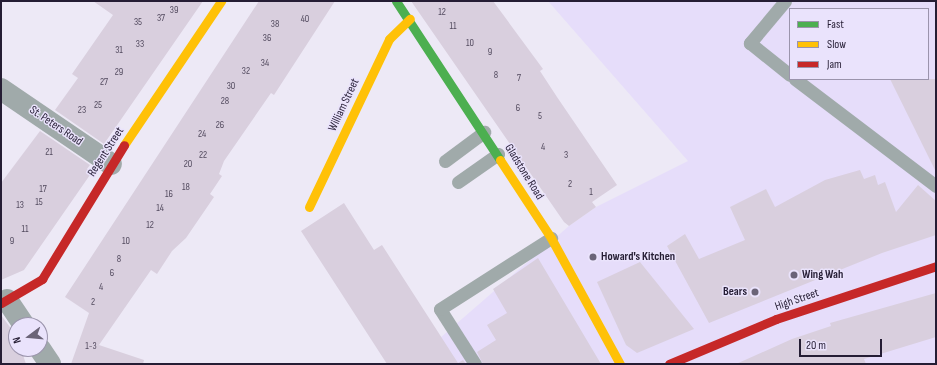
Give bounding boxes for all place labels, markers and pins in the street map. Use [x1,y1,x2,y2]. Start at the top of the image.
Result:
place label: Howard's Kitchen [601,250,675,264]
marker: Howard's Kitchen [588,252,598,262]
place label: Wing Wah [802,268,843,282]
marker: Wing Wah [789,270,799,280]
place label: Bears [723,285,747,299]
marker: Bears [750,287,760,297]

